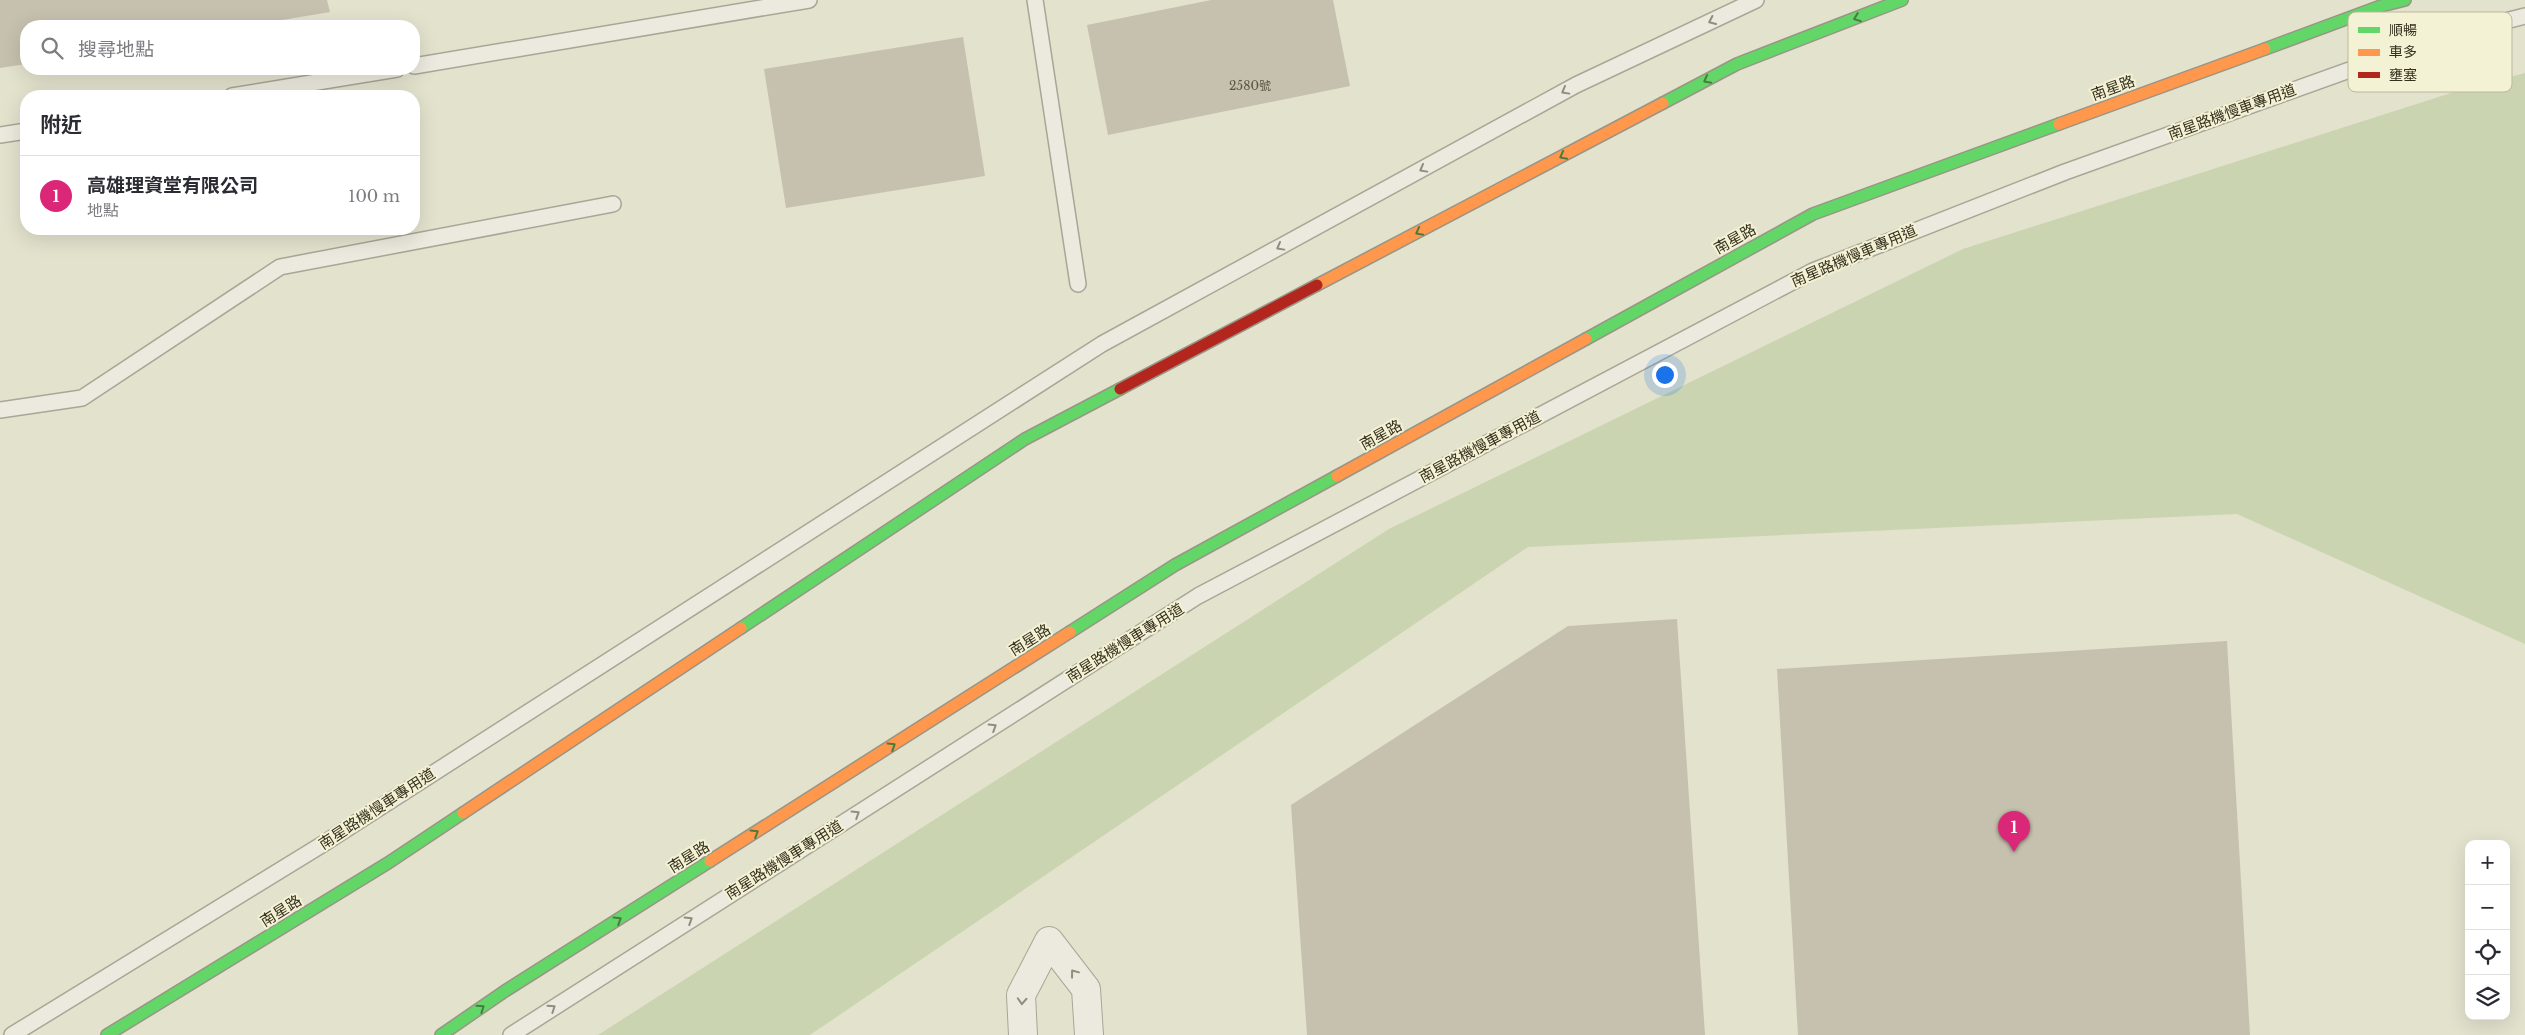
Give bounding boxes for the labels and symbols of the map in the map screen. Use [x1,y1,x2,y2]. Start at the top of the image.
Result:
one-way arrow [1853,11,1862,22]
legend [2348,12,2512,92]
one-way arrow [1708,15,1717,25]
text: 順暢 [2389,21,2417,39]
text: 車多 [2389,43,2417,61]
text: 壅塞 [2389,66,2417,84]
street label: 南星路 [2088,71,2137,104]
one-way arrow [1703,74,1712,84]
house number: 2580號 [1229,78,1271,93]
street label: 南星路機慢車專用道 [2165,80,2299,144]
one-way arrow [1561,85,1570,95]
one-way arrow [1559,150,1568,160]
one-way arrow [1419,163,1428,173]
street label: 南星路 [1710,219,1759,258]
street label: 南星路機慢車專用道 [1788,220,1920,291]
one-way arrow [1416,226,1425,236]
one-way arrow [1276,241,1285,251]
your location [1652,362,1678,388]
street label: 南星路機慢車專用道 [1416,406,1544,487]
street label: 南星路 [1356,415,1405,454]
street label: 南星路機慢車專用道 [1062,599,1187,686]
street label: 南星路 [1006,620,1054,660]
one-way arrow [987,724,996,733]
one-way arrow [887,742,896,752]
street label: 南星路機慢車專用道 [315,764,439,853]
one-way arrow [850,811,859,821]
pin: 1 [1998,811,2030,852]
street label: 南星路機慢車專用道 [721,816,846,903]
one-way arrow [749,829,758,839]
street label: 南星路 [665,837,713,877]
street label: 南星路 [257,891,305,931]
one-way arrow [612,916,621,926]
one-way arrow [684,917,693,927]
one-way arrow [1071,970,1079,979]
one-way arrow [1017,997,1027,1005]
one-way arrow [475,1005,485,1014]
one-way arrow [546,1005,556,1014]

